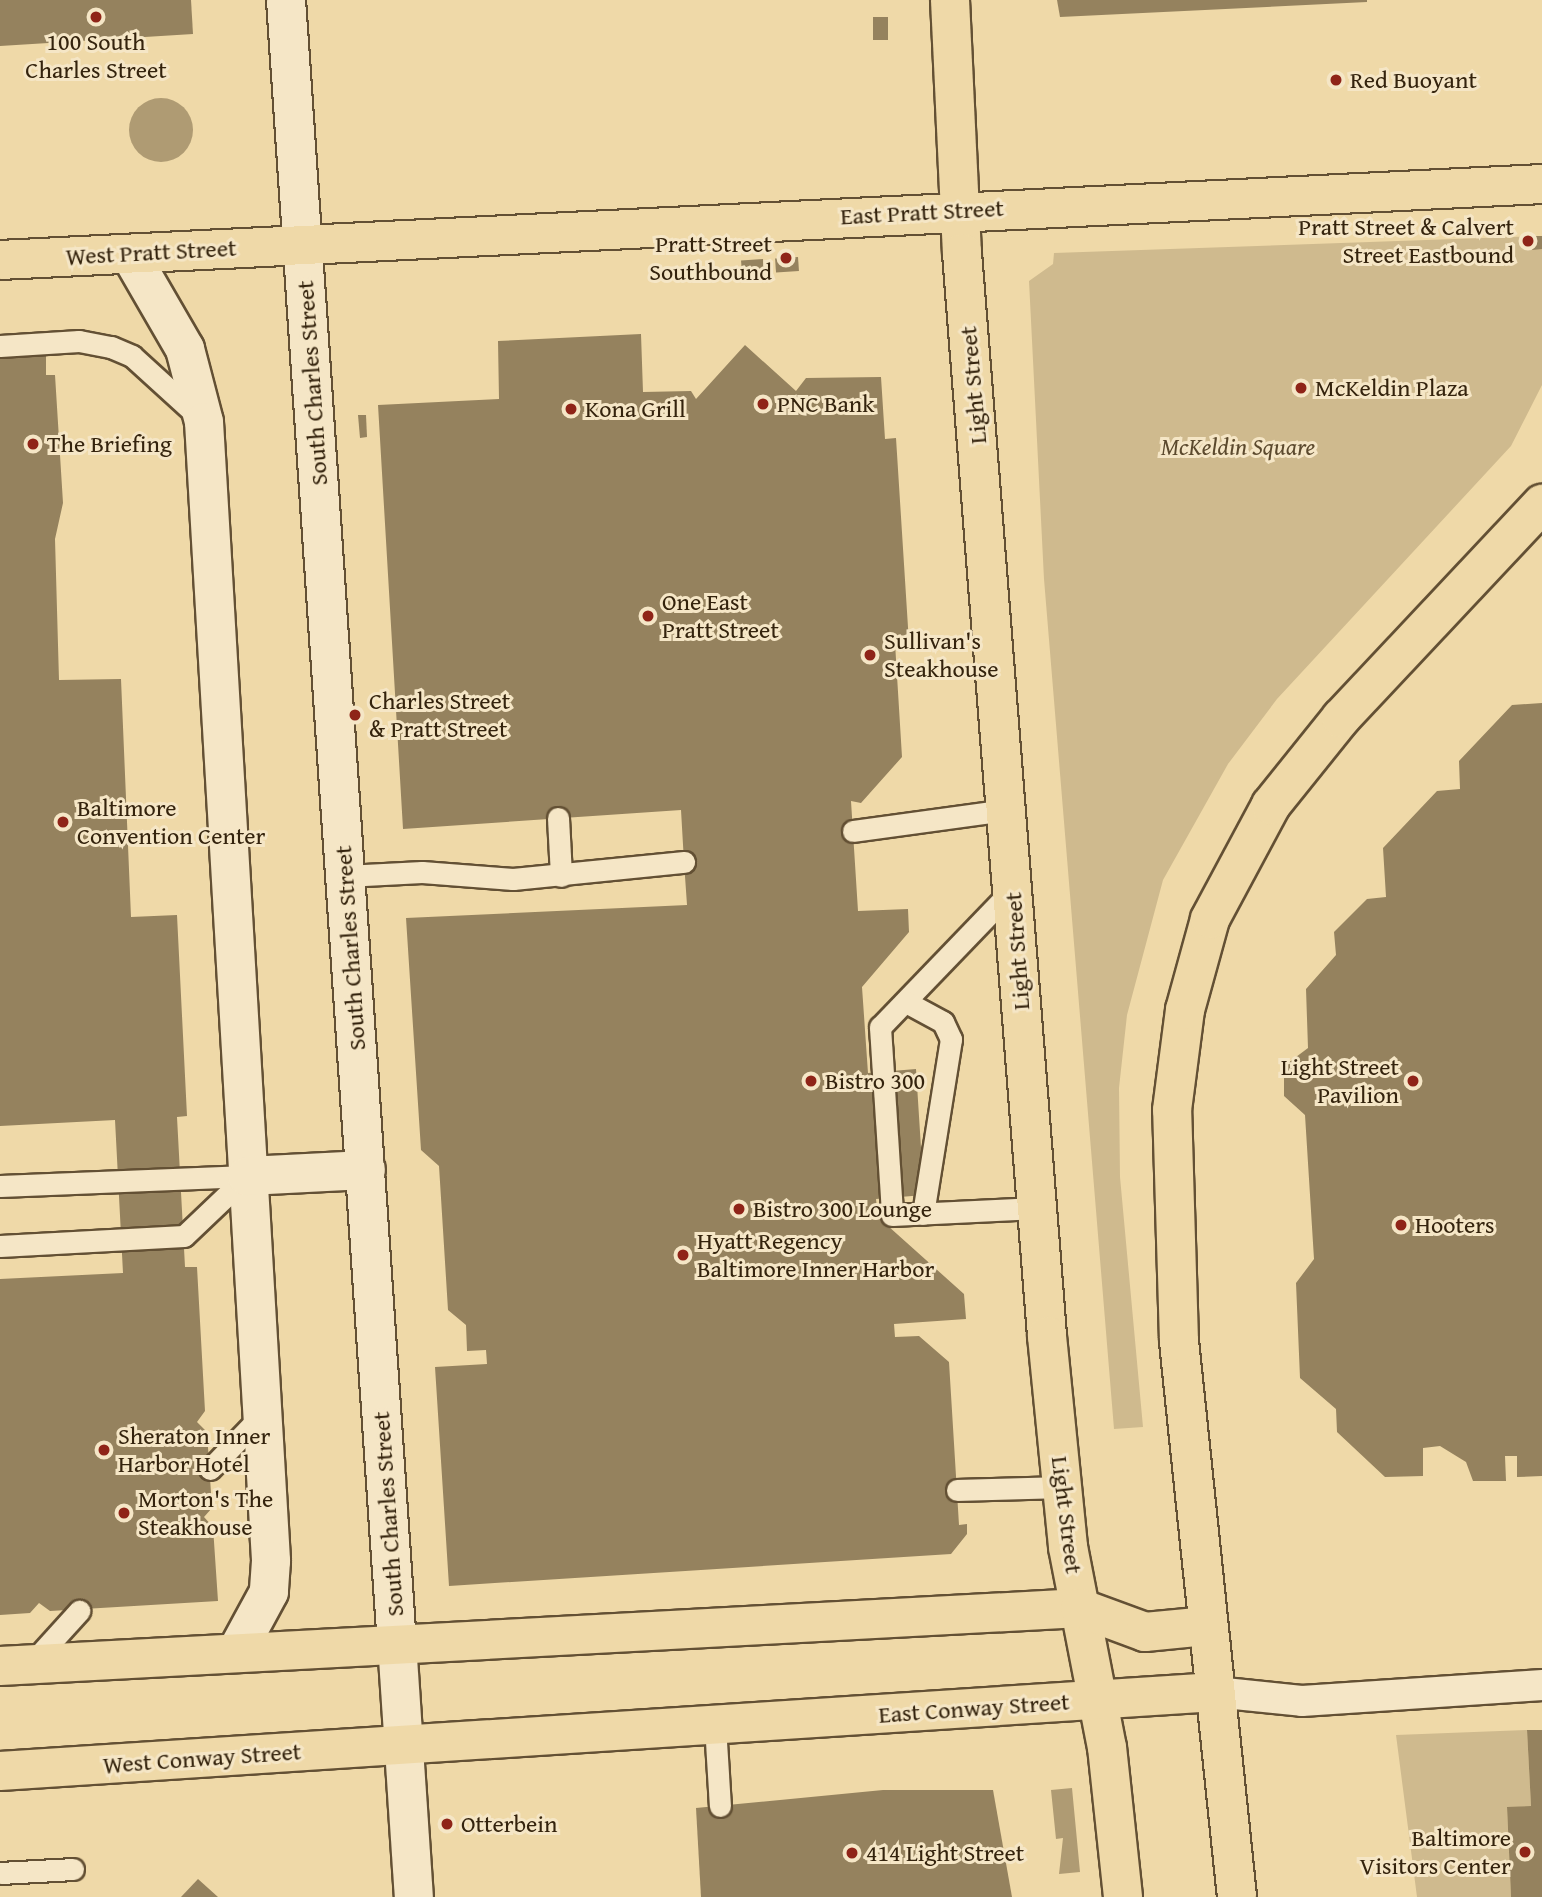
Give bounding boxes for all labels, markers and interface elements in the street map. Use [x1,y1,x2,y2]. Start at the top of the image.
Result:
marker: 100 South Charles Street [88,9,104,25]
place label: 100 South Charles Street [25,28,167,84]
place label: Red Buoyant [1350,66,1477,94]
marker: Red Buoyant [1328,72,1344,88]
street label: East Pratt Street [840,193,1004,231]
place label: Pratt Street & Calvert Street Eastbound [1298,213,1514,269]
place label: Pratt Street Southbound [649,230,772,286]
street label: West Pratt Street [65,233,237,271]
marker: Pratt Street & Calvert Street Eastbound [1520,233,1536,249]
marker: Pratt Street Southbound [778,250,794,266]
street label: South Charles Street [290,280,334,486]
street label: Light Street [953,325,993,445]
place label: McKeldin Plaza [1315,374,1469,402]
marker: McKeldin Plaza [1293,380,1309,396]
place label: PNC Bank [777,390,875,418]
place label: Kona Grill [585,395,686,423]
marker: PNC Bank [755,396,771,412]
marker: Kona Grill [563,401,579,417]
place label: The Briefing [47,430,172,458]
park label: McKeldin Square [1161,433,1315,461]
marker: The Briefing [25,436,41,452]
place label: One East Pratt Street [662,588,779,644]
marker: One East Pratt Street [640,608,656,624]
place label: Sullivan's Steakhouse [884,627,998,683]
marker: Sullivan's Steakhouse [862,647,878,663]
place label: Charles Street & Pratt Street [369,687,510,743]
marker: Charles Street & Pratt Street [347,707,363,723]
place label: Baltimore Convention Center [77,794,266,850]
marker: Baltimore Convention Center [55,814,71,830]
street label: South Charles Street [328,845,372,1051]
street label: Light Street [999,891,1035,1011]
place label: Light Street Pavilion [1281,1053,1399,1109]
place label: Bistro 300 [825,1067,925,1095]
marker: Bistro 300 [803,1073,819,1089]
marker: Light Street Pavilion [1405,1073,1421,1089]
place label: Bistro 300 Lounge [753,1195,932,1223]
marker: Bistro 300 Lounge [731,1201,747,1217]
place label: Hooters [1415,1211,1495,1239]
marker: Hooters [1393,1217,1409,1233]
place label: Hyatt Regency Baltimore Inner Harbor [697,1227,934,1283]
marker: Hyatt Regency Baltimore Inner Harbor [675,1247,691,1263]
street label: South Charles Street [366,1411,410,1617]
place label: Sheraton Inner Harbor Hotel [118,1422,270,1478]
marker: Sheraton Inner Harbor Hotel [96,1442,112,1458]
street label: Light Street [1045,1455,1089,1575]
place label: Morton's The Steakhouse [138,1485,273,1541]
marker: Morton's The Steakhouse [116,1505,132,1521]
street label: East Conway Street [877,1687,1071,1729]
street label: West Conway Street [102,1737,302,1779]
place label: Otterbein [461,1810,558,1838]
marker: Otterbein [439,1816,455,1832]
place label: Baltimore Visitors Center [1359,1824,1511,1880]
place label: 414 Light Street [866,1839,1024,1867]
marker: Baltimore Visitors Center [1517,1844,1533,1860]
marker: 414 Light Street [844,1845,860,1861]

